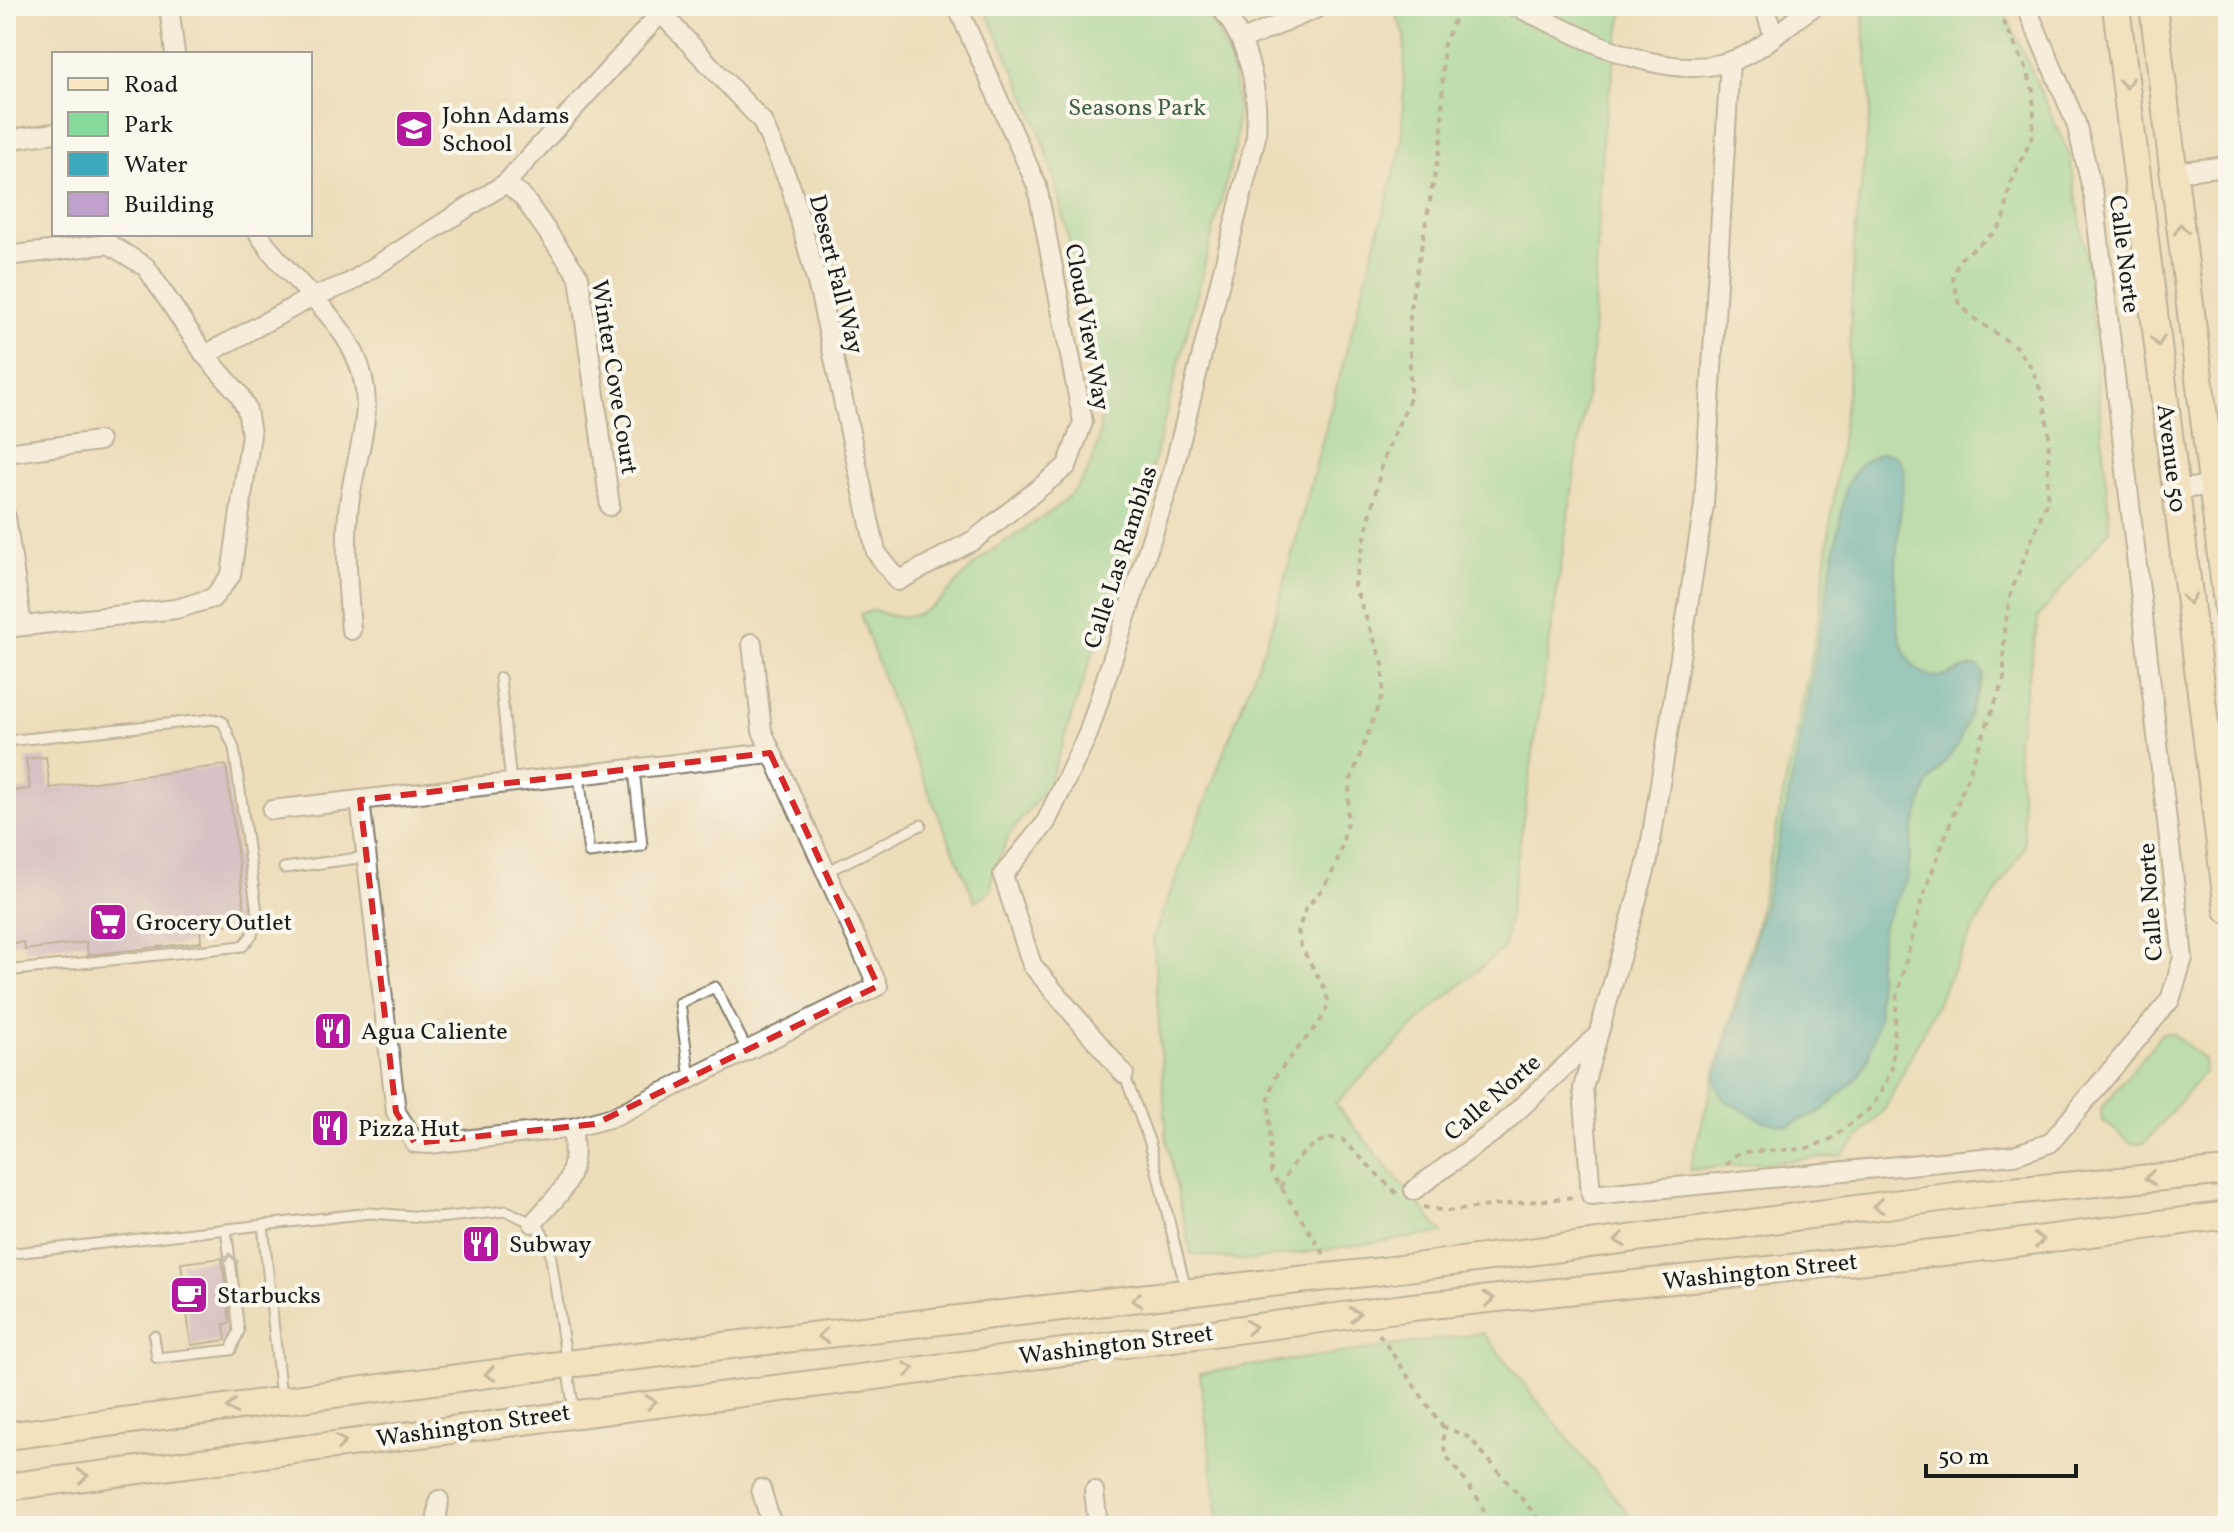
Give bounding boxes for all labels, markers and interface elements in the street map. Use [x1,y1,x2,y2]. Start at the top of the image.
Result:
legend [52,52,312,236]
text: Road [124,69,178,103]
one-way arrow [2117,77,2134,90]
park label: Seasons Park [1068,92,1206,126]
place label: John Adams School [442,100,569,162]
school or university icon: John Adams School [393,108,435,150]
text: Park [124,109,173,143]
text: Water [124,149,188,183]
text: Building [124,189,214,223]
street label: Desert Fall Way [799,191,871,358]
street label: Calle Norte [2099,193,2147,315]
one-way arrow [2173,222,2190,236]
street label: Cloud View Way [1055,241,1117,413]
street label: Winter Cove Court [581,278,645,477]
one-way arrow [2149,335,2166,348]
street label: Avenue 50 [2147,402,2194,514]
street label: Calle Las Ramblas [1076,462,1168,653]
one-way arrow [2181,593,2198,606]
street label: Calle Norte [2131,842,2173,962]
supermarket icon: Grocery Outlet [87,901,129,943]
place label: Grocery Outlet [136,907,292,941]
restaurant icon: Agua Caliente [312,1010,354,1052]
place label: Agua Caliente [361,1016,508,1050]
street label: Calle Norte [1438,1047,1549,1150]
restaurant icon: Pizza Hut [309,1107,351,1149]
place label: Pizza Hut [358,1113,460,1147]
one-way arrow [2143,1170,2156,1187]
one-way arrow [1871,1197,1885,1214]
restaurant icon: Subway [460,1223,502,1265]
place label: Subway [509,1229,591,1263]
one-way arrow [1613,1231,1627,1248]
one-way arrow [2032,1232,2046,1249]
street label: Washington Street [1661,1246,1859,1300]
one-way arrow [222,1252,239,1266]
cafe icon: Starbucks [168,1274,210,1316]
place label: Starbucks [217,1280,321,1314]
one-way arrow [1483,1290,1496,1307]
one-way arrow [1130,1291,1144,1308]
one-way arrow [1348,1306,1362,1323]
street label: Washington Street [1017,1317,1215,1375]
one-way arrow [1245,1319,1258,1336]
one-way arrow [816,1327,829,1344]
one-way arrow [903,1360,916,1377]
one-way arrow [483,1365,497,1382]
one-way arrow [645,1393,658,1410]
street label: Washington Street [374,1397,573,1457]
one-way arrow [225,1398,238,1415]
scale bar [1926,1428,2076,1478]
one-way arrow [335,1434,348,1451]
text: 50 m [1938,1441,1990,1475]
one-way arrow [77,1468,90,1485]

